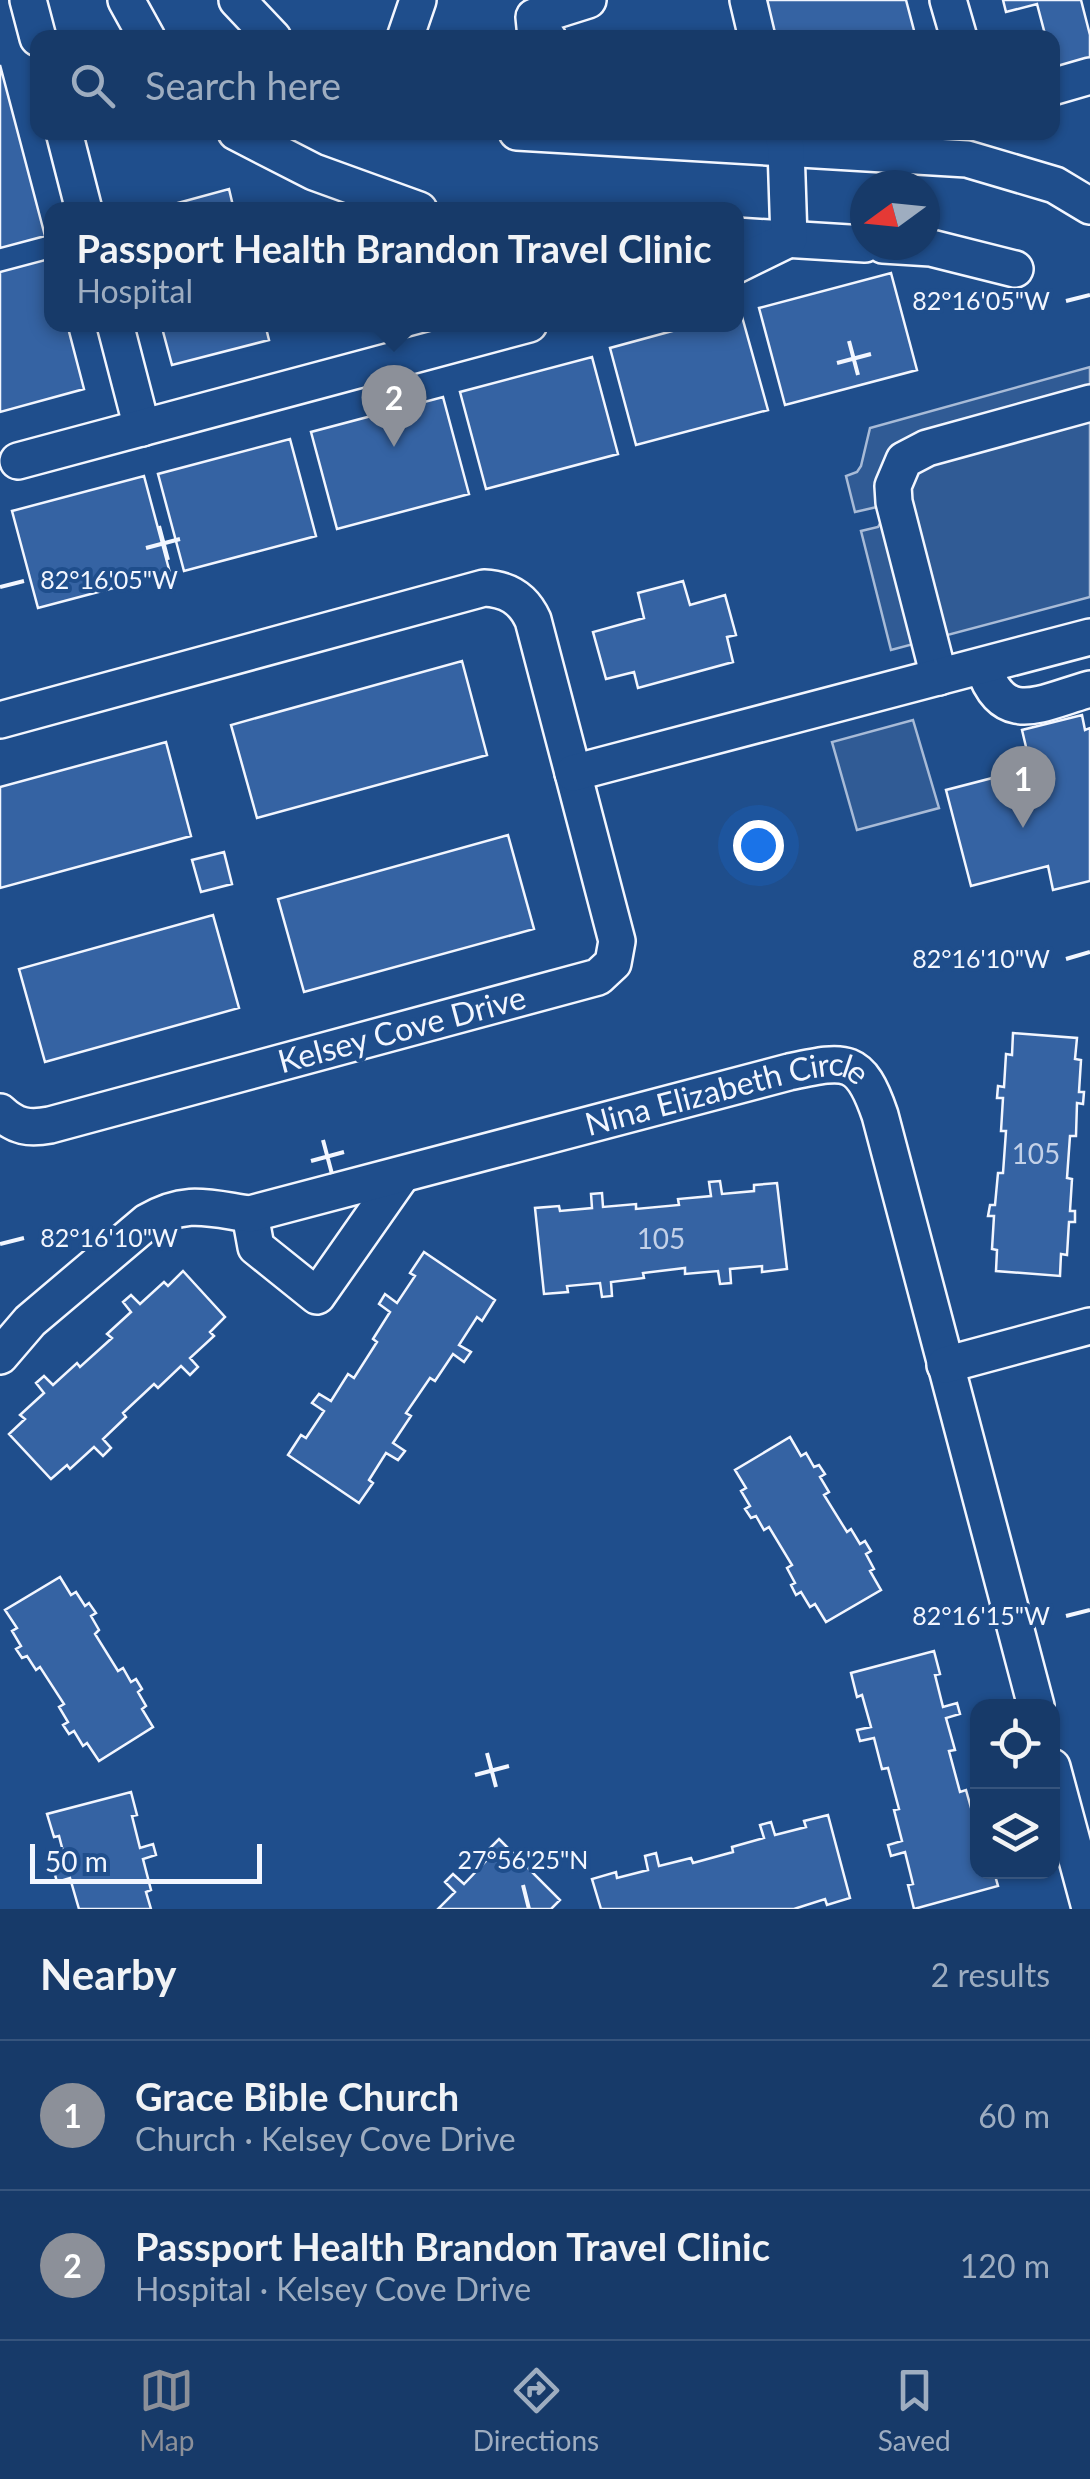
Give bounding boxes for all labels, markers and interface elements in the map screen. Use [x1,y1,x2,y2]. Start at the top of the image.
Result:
search box [30,30,1060,140]
icon: search [65,58,120,113]
text: Search here [145,62,341,108]
north arrow [850,170,940,260]
popup [44,202,744,332]
text: Passport Health Brandon Travel Clinic [76,225,712,271]
text: Hospital [76,271,193,310]
text: 82°16'05"W [912,285,1050,315]
pin: 2 [362,364,426,447]
text: 82°16'05"W [40,564,178,594]
pin: 1 [990,746,1056,828]
your location [733,820,784,871]
text: 82°16'10"W [912,943,1050,973]
street label: Kelsey Cove Drive [273,977,530,1080]
street label: Nina Elizabeth Circle [581,1044,878,1143]
house number: 105 [1012,1136,1060,1170]
house number: 105 [637,1221,685,1255]
text: 82°16'10"W [40,1222,178,1252]
text: 82°16'15"W [912,1600,1050,1630]
map controls [970,1699,1060,1879]
button: locate [970,1699,1060,1789]
button: layers [970,1789,1060,1879]
scale bar [30,1839,262,1884]
text: 50 m [45,1844,108,1878]
text: 27°56'25"N [458,1844,588,1874]
text: Nearby [40,1949,177,1999]
text: 2 results [931,1955,1050,1994]
text: Grace Bible Church [135,2073,459,2119]
text: 1 [63,2096,82,2135]
text: 60 m [978,2096,1050,2135]
text: Church · Kelsey Cove Drive [135,2119,516,2158]
text: Passport Health Brandon Travel Clinic [135,2223,770,2269]
text: 2 [63,2246,82,2285]
text: 120 m [960,2246,1050,2285]
text: Hospital · Kelsey Cove Drive [135,2269,531,2308]
tab: Map [139,2363,194,2457]
tab: Directions [473,2363,599,2457]
tab: Saved [878,2363,951,2457]

